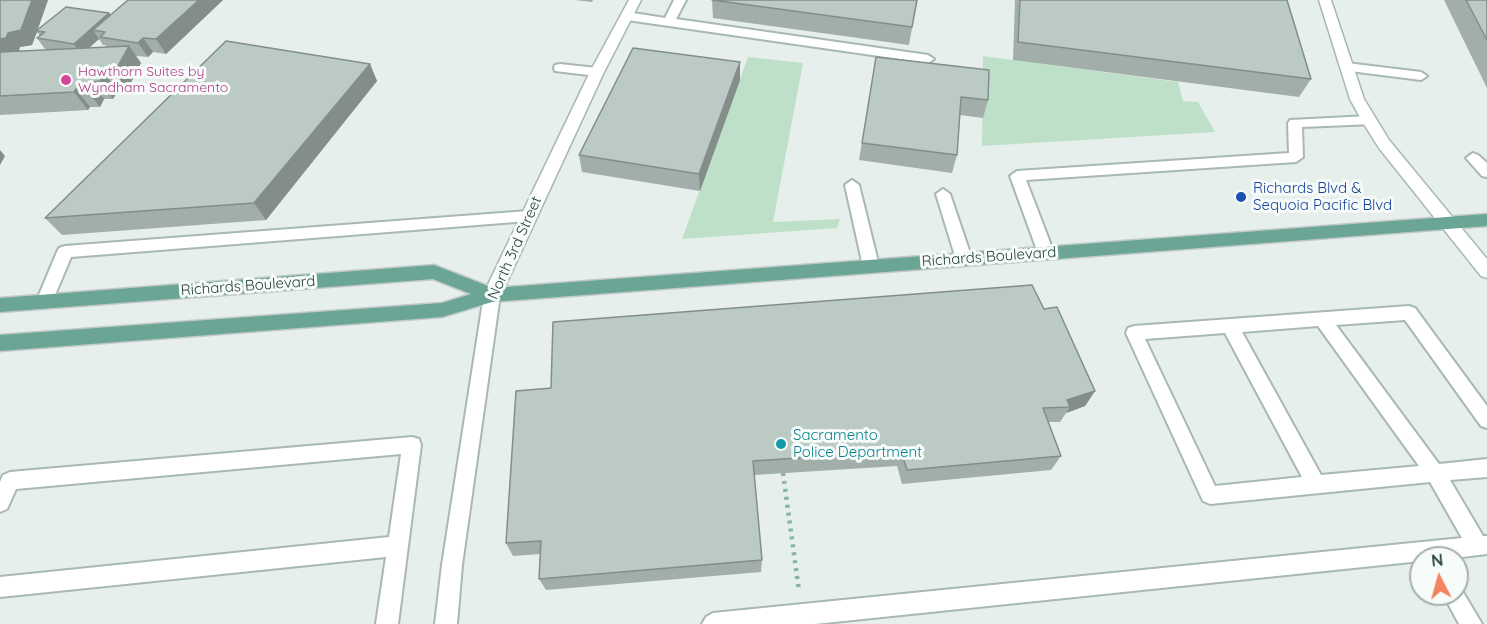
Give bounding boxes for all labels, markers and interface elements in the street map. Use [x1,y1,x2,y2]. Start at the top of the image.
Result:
place label: Hawthorn Suites by Wyndham Sacramento [78,64,228,96]
marker: Hawthorn Suites by Wyndham Sacramento [59,73,73,87]
place label: Richards Blvd & Sequoia Pacific Blvd [1253,179,1392,214]
marker: Richards Blvd & Sequoia Pacific Blvd [1234,190,1248,204]
street label: North 3rd Street [484,194,546,302]
street label: Richards Boulevard [921,243,1057,271]
street label: Richards Boulevard [180,272,316,300]
place label: Sacramento Police Department [793,426,922,461]
marker: Sacramento Police Department [774,437,788,451]
north arrow [1409,546,1469,606]
text: N [1430,550,1444,571]

